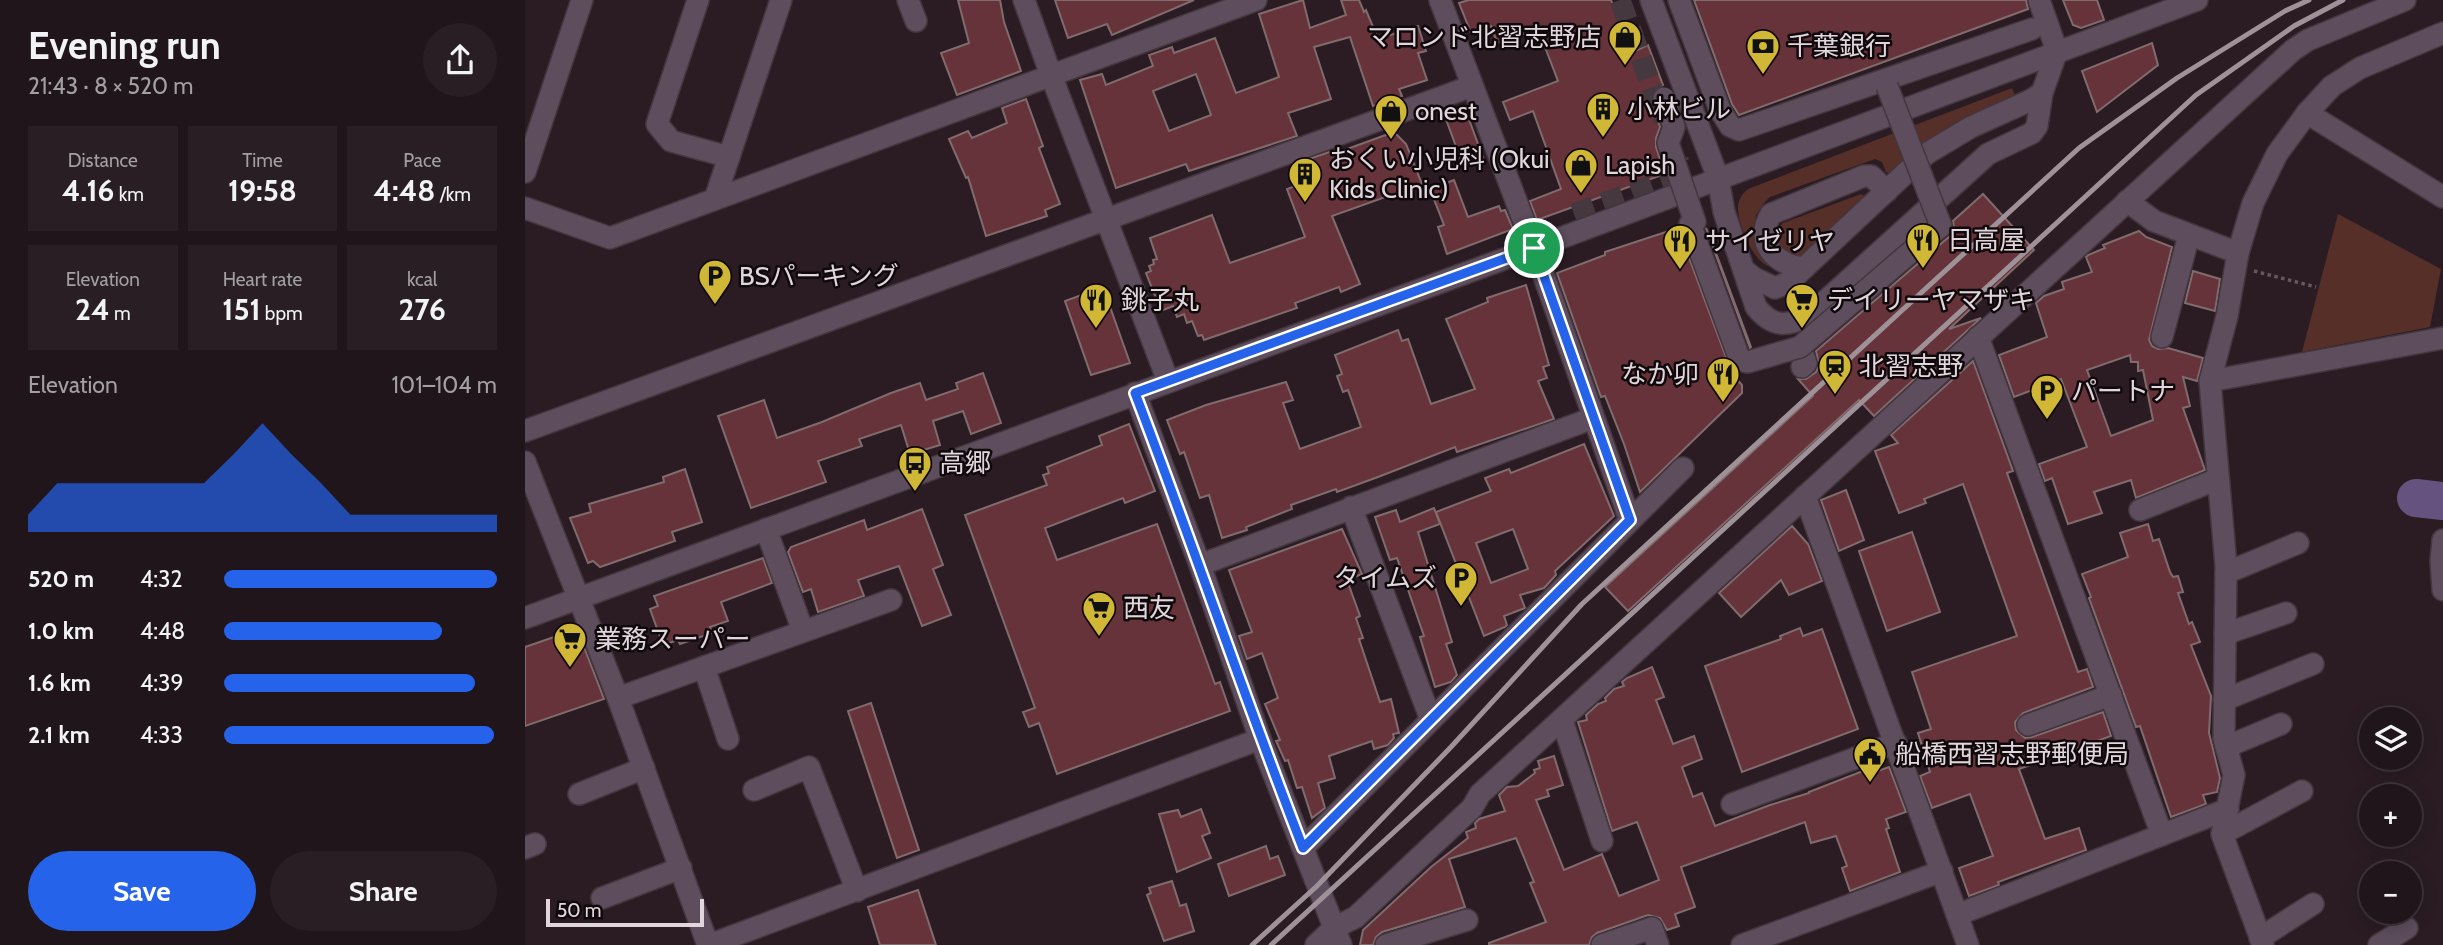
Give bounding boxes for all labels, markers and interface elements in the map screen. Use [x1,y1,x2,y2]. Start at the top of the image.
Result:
shop icon: マロンド北習志野店 [1606,18,1644,67]
place label: マロンド北習志野店 [1367,21,1601,53]
text: Evening run [28,22,221,69]
button: share [423,23,497,97]
bank icon: 千葉銀行 [1744,27,1782,76]
place label: 千葉銀行 [1787,30,1891,62]
text: 21:43 · 8 × 520 m [28,72,193,100]
building icon: 小林ビル [1584,90,1622,139]
shop icon: onest [1372,92,1410,141]
place label: 小林ビル [1627,93,1731,125]
place label: onest [1415,95,1477,127]
place label: おくい小児科 (Okui Kids Clinic) [1329,143,1550,205]
shop icon: Lapish [1562,146,1600,195]
text: Distance [68,149,138,172]
text: Time [242,149,283,172]
text: Pace [403,149,441,172]
place label: Lapish [1605,149,1675,181]
building icon: おくい小児科 (Okui Kids Clinic) [1286,155,1324,204]
text: 4.16 [62,172,114,209]
text: 19:58 [228,172,297,209]
text: 4:48 [373,172,435,209]
text: km [114,183,144,206]
text: /km [435,183,471,206]
pin [1504,218,1564,278]
restaurant icon: 日高屋 [1904,221,1942,270]
restaurant icon: サイゼリヤ [1661,222,1699,271]
place label: 日高屋 [1947,224,2025,256]
place label: サイゼリヤ [1705,225,1835,257]
icon: arrive [1515,229,1553,267]
parking icon: BSパーキング [696,257,734,306]
place label: BSパーキング [739,260,899,292]
text: Elevation [66,268,140,291]
text: Heart rate [223,268,302,291]
text: kcal [407,268,437,291]
restaurant icon: 銚子丸 [1077,281,1115,330]
supermarket icon: デイリーヤマザキ [1783,281,1821,330]
place label: 銚子丸 [1121,284,1199,316]
place label: デイリーヤマザキ [1827,284,2035,316]
text: 24 [75,291,110,328]
text: 151 [222,291,261,328]
text: 276 [398,291,446,328]
text: m [110,302,131,325]
text: bpm [261,302,303,325]
station icon: 北習志野 [1816,347,1854,396]
place label: 北習志野 [1859,350,1963,382]
restaurant icon: なか卯 [1704,355,1742,404]
place label: なか卯 [1621,358,1699,390]
text: Elevation [28,371,118,399]
text: 101–104 m [392,371,497,399]
parking icon: パートナ [2028,372,2066,421]
place label: パートナ [2071,375,2175,407]
bus stop icon: 高郷 [896,444,934,493]
place label: 高郷 [939,447,991,479]
parking icon: タイムズ [1442,559,1480,608]
place label: タイムズ [1334,562,1437,594]
text: 520 m [28,565,94,593]
text: 4:32 [140,565,183,593]
supermarket icon: 西友 [1080,589,1118,638]
place label: 西友 [1123,592,1175,624]
text: 1.0 km [28,617,94,645]
text: 4:48 [140,617,185,645]
supermarket icon: 業務スーパー [551,620,589,669]
place label: 業務スーパー [595,623,751,655]
text: 1.6 km [28,669,91,697]
text: 4:39 [140,669,184,697]
map controls [2359,707,2422,924]
button: layers [2359,707,2422,770]
text: 2.1 km [28,721,90,749]
text: 4:33 [140,721,183,749]
public building icon: 船橋西習志野郵便局 [1851,735,1889,784]
place label: 船橋西習志野郵便局 [1895,738,2129,770]
button: + [2359,784,2422,847]
button: Save [28,851,256,931]
button: Share [270,851,497,931]
button: − [2359,861,2422,924]
scale bar [546,896,703,928]
text: 50 m [557,899,601,922]

